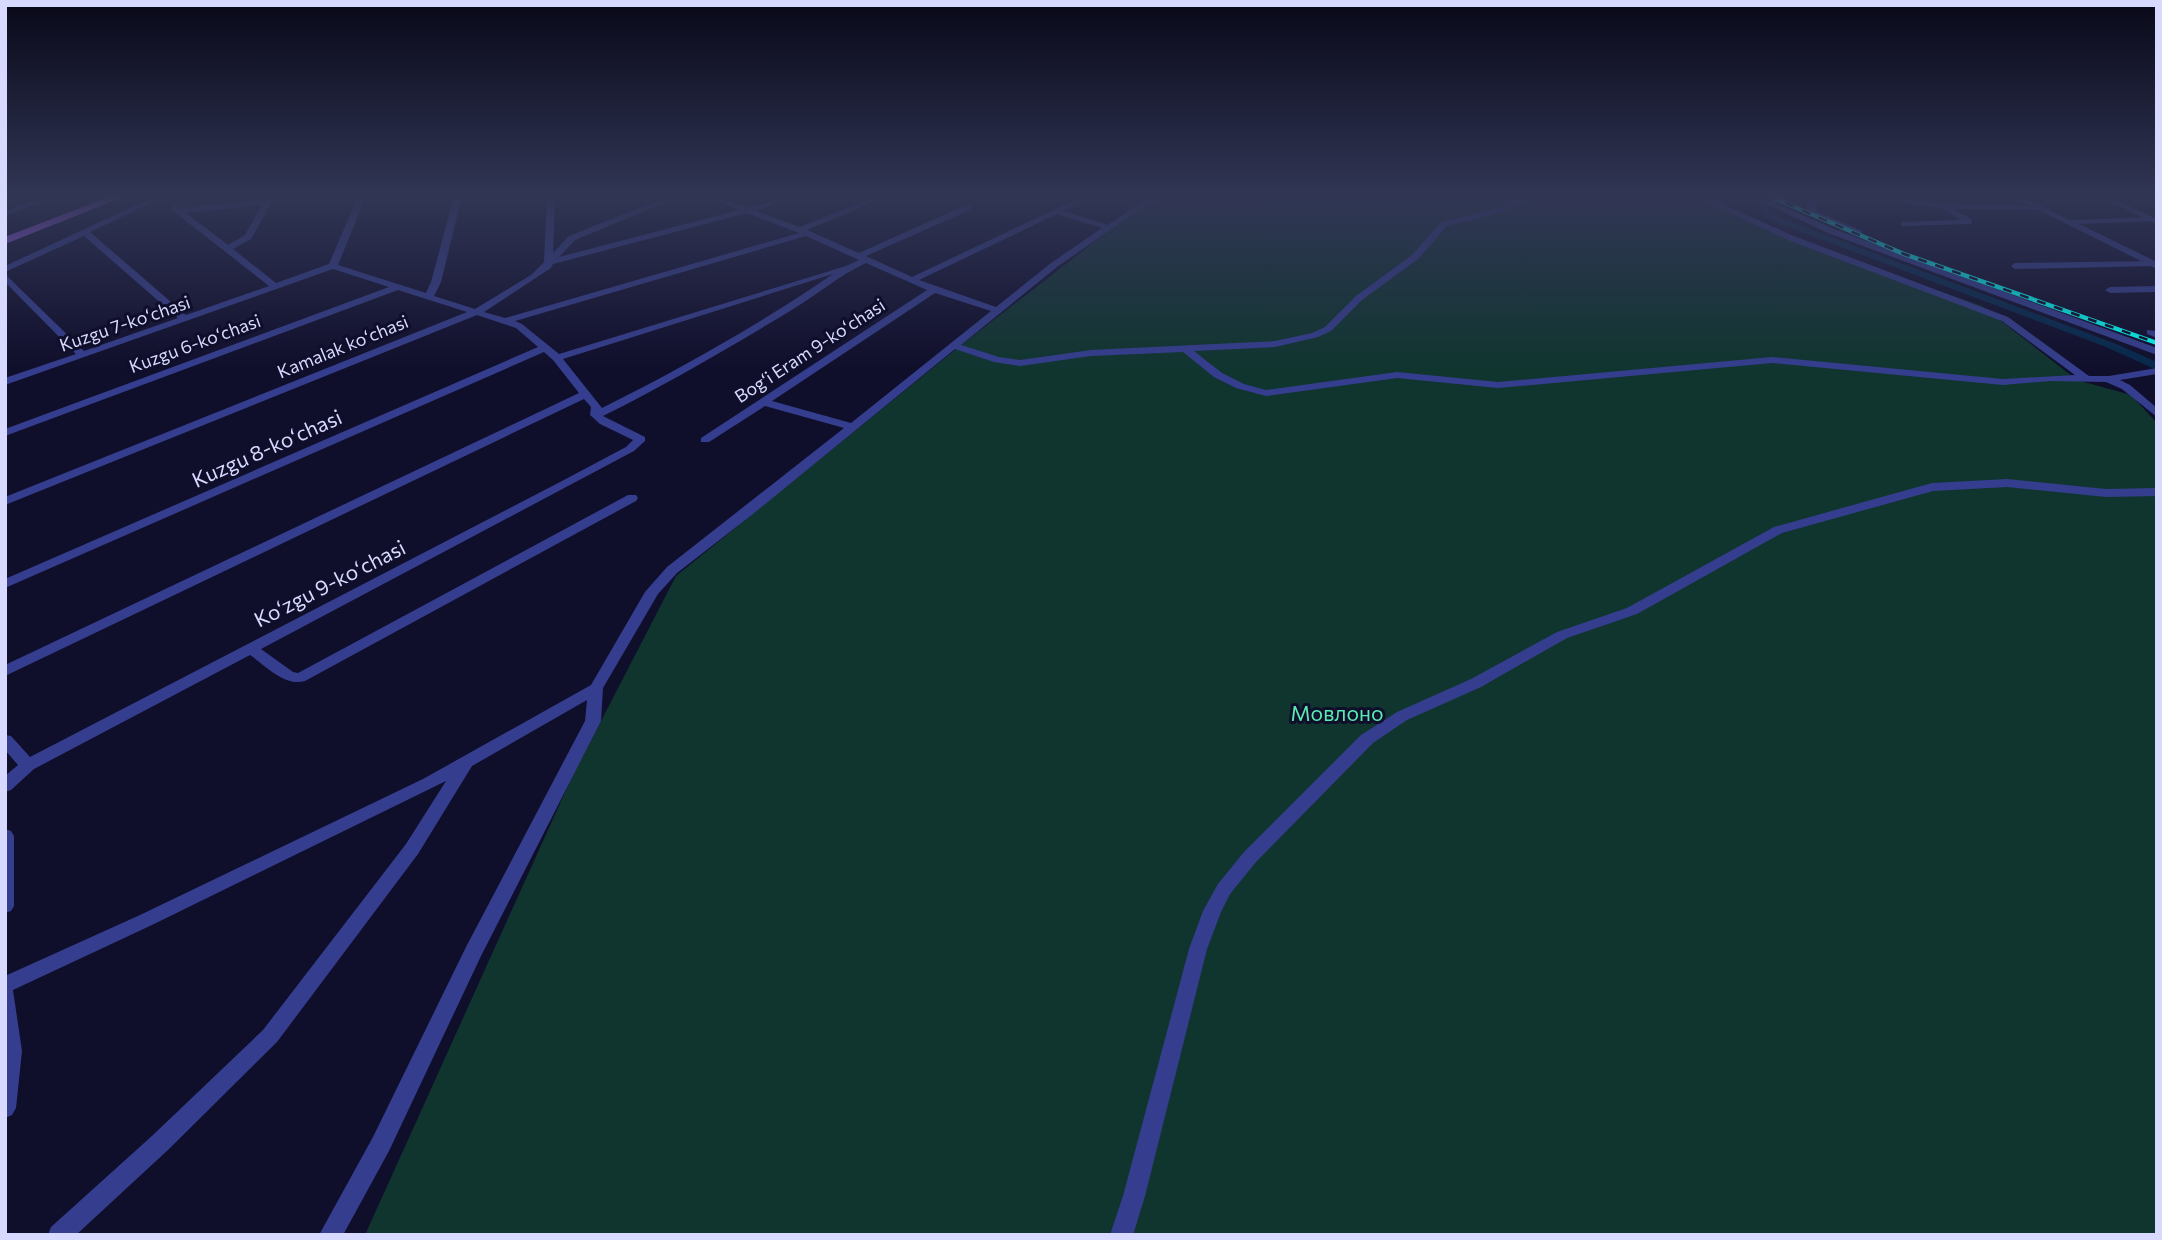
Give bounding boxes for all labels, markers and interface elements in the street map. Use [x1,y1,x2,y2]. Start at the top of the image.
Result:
street label: Kuzgu 7-koʻchasi [56,290,193,356]
street label: Bogʻi Eram 9-koʻchasi [730,293,889,407]
street label: Kuzgu 6-koʻchasi [126,309,263,377]
street label: Kamalak koʻchasi [274,310,411,382]
street label: Kuzgu 8-koʻchasi [188,403,345,492]
street label: Koʻzgu 9-koʻchasi [249,534,409,632]
park label: Мовлоно [1291,700,1383,725]

